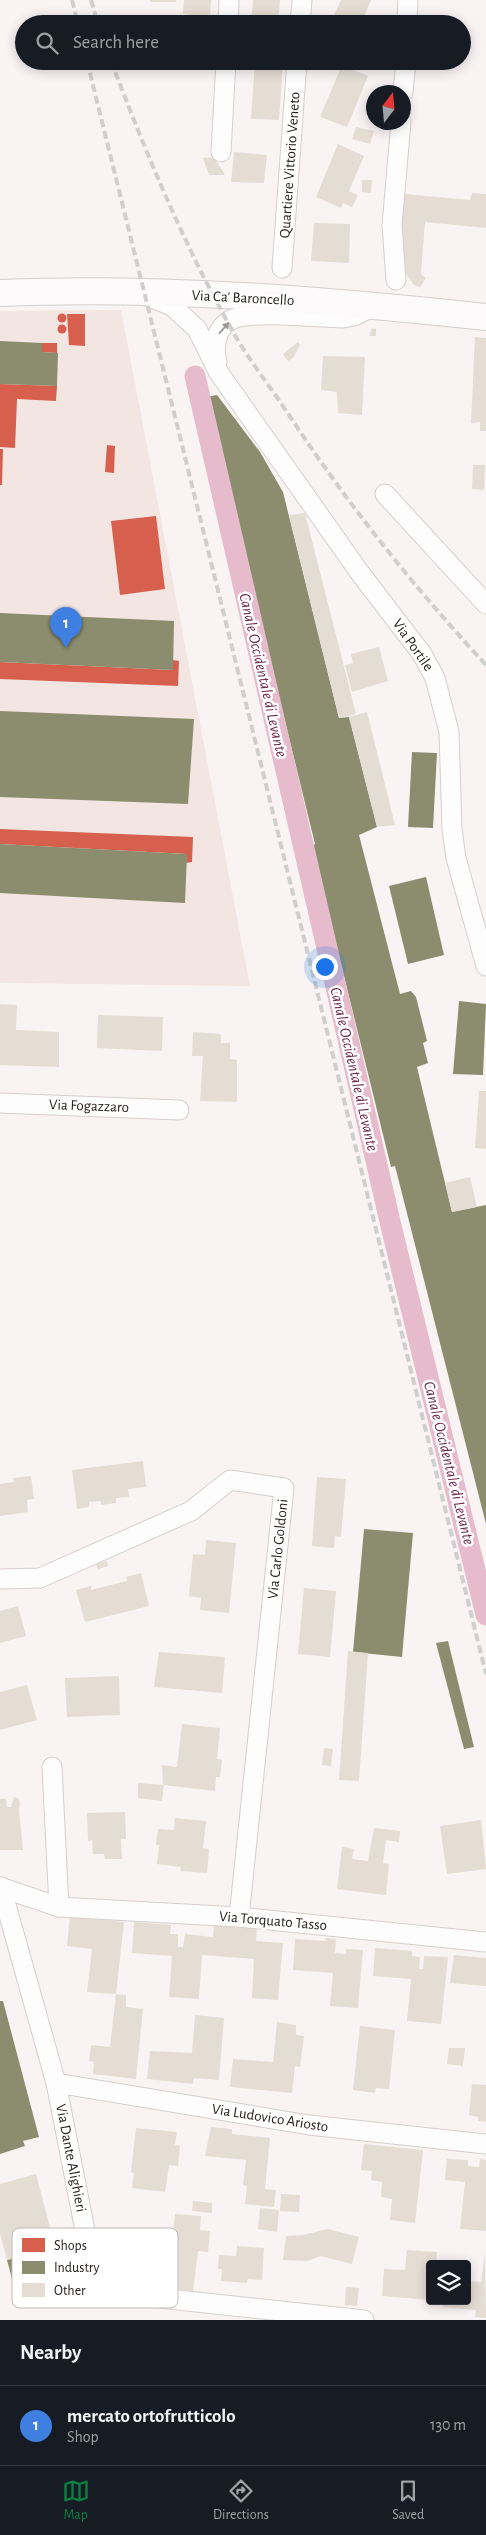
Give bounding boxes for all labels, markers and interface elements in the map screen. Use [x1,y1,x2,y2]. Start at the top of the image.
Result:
search box [15,15,471,70]
icon: search [33,29,61,57]
text: Search here [73,33,159,52]
north arrow [366,85,411,130]
street label: Quartiere Vittorio Veneto [277,91,303,239]
street label: Via Ca' Baroncello [191,288,295,308]
one-way arrow [218,322,230,334]
water label: Canale Occidentale di Levante [236,592,290,758]
pin: 1 [50,607,82,648]
street label: Via Portile [390,616,436,674]
your location [312,954,338,980]
water label: Canale Occidentale di Levante [327,986,381,1152]
street label: Via Fogazzaro [49,1097,129,1115]
water label: Canale Occidentale di Levante [421,1380,477,1546]
street label: Via Carlo Goldoni [265,1498,291,1600]
street label: Via Torquato Tasso [218,1909,328,1933]
street label: Via Ludovico Ariosto [211,2101,329,2135]
street label: Via Dante Alighieri [53,2103,89,2213]
legend [12,2228,178,2308]
text: Shops [54,2239,87,2253]
map controls [426,2260,471,2305]
button: layers [426,2260,471,2305]
text: Industry [54,2261,100,2275]
text: Other [54,2284,86,2298]
text: Nearby [20,2342,81,2363]
text: mercato ortofrutticolo [67,2407,236,2426]
text: 1 [33,2417,39,2433]
text: 130 m [430,2417,466,2433]
text: Shop [67,2429,99,2445]
tab: Map [62,2477,90,2524]
tab: Directions [213,2477,269,2524]
tab: Saved [392,2477,424,2524]

